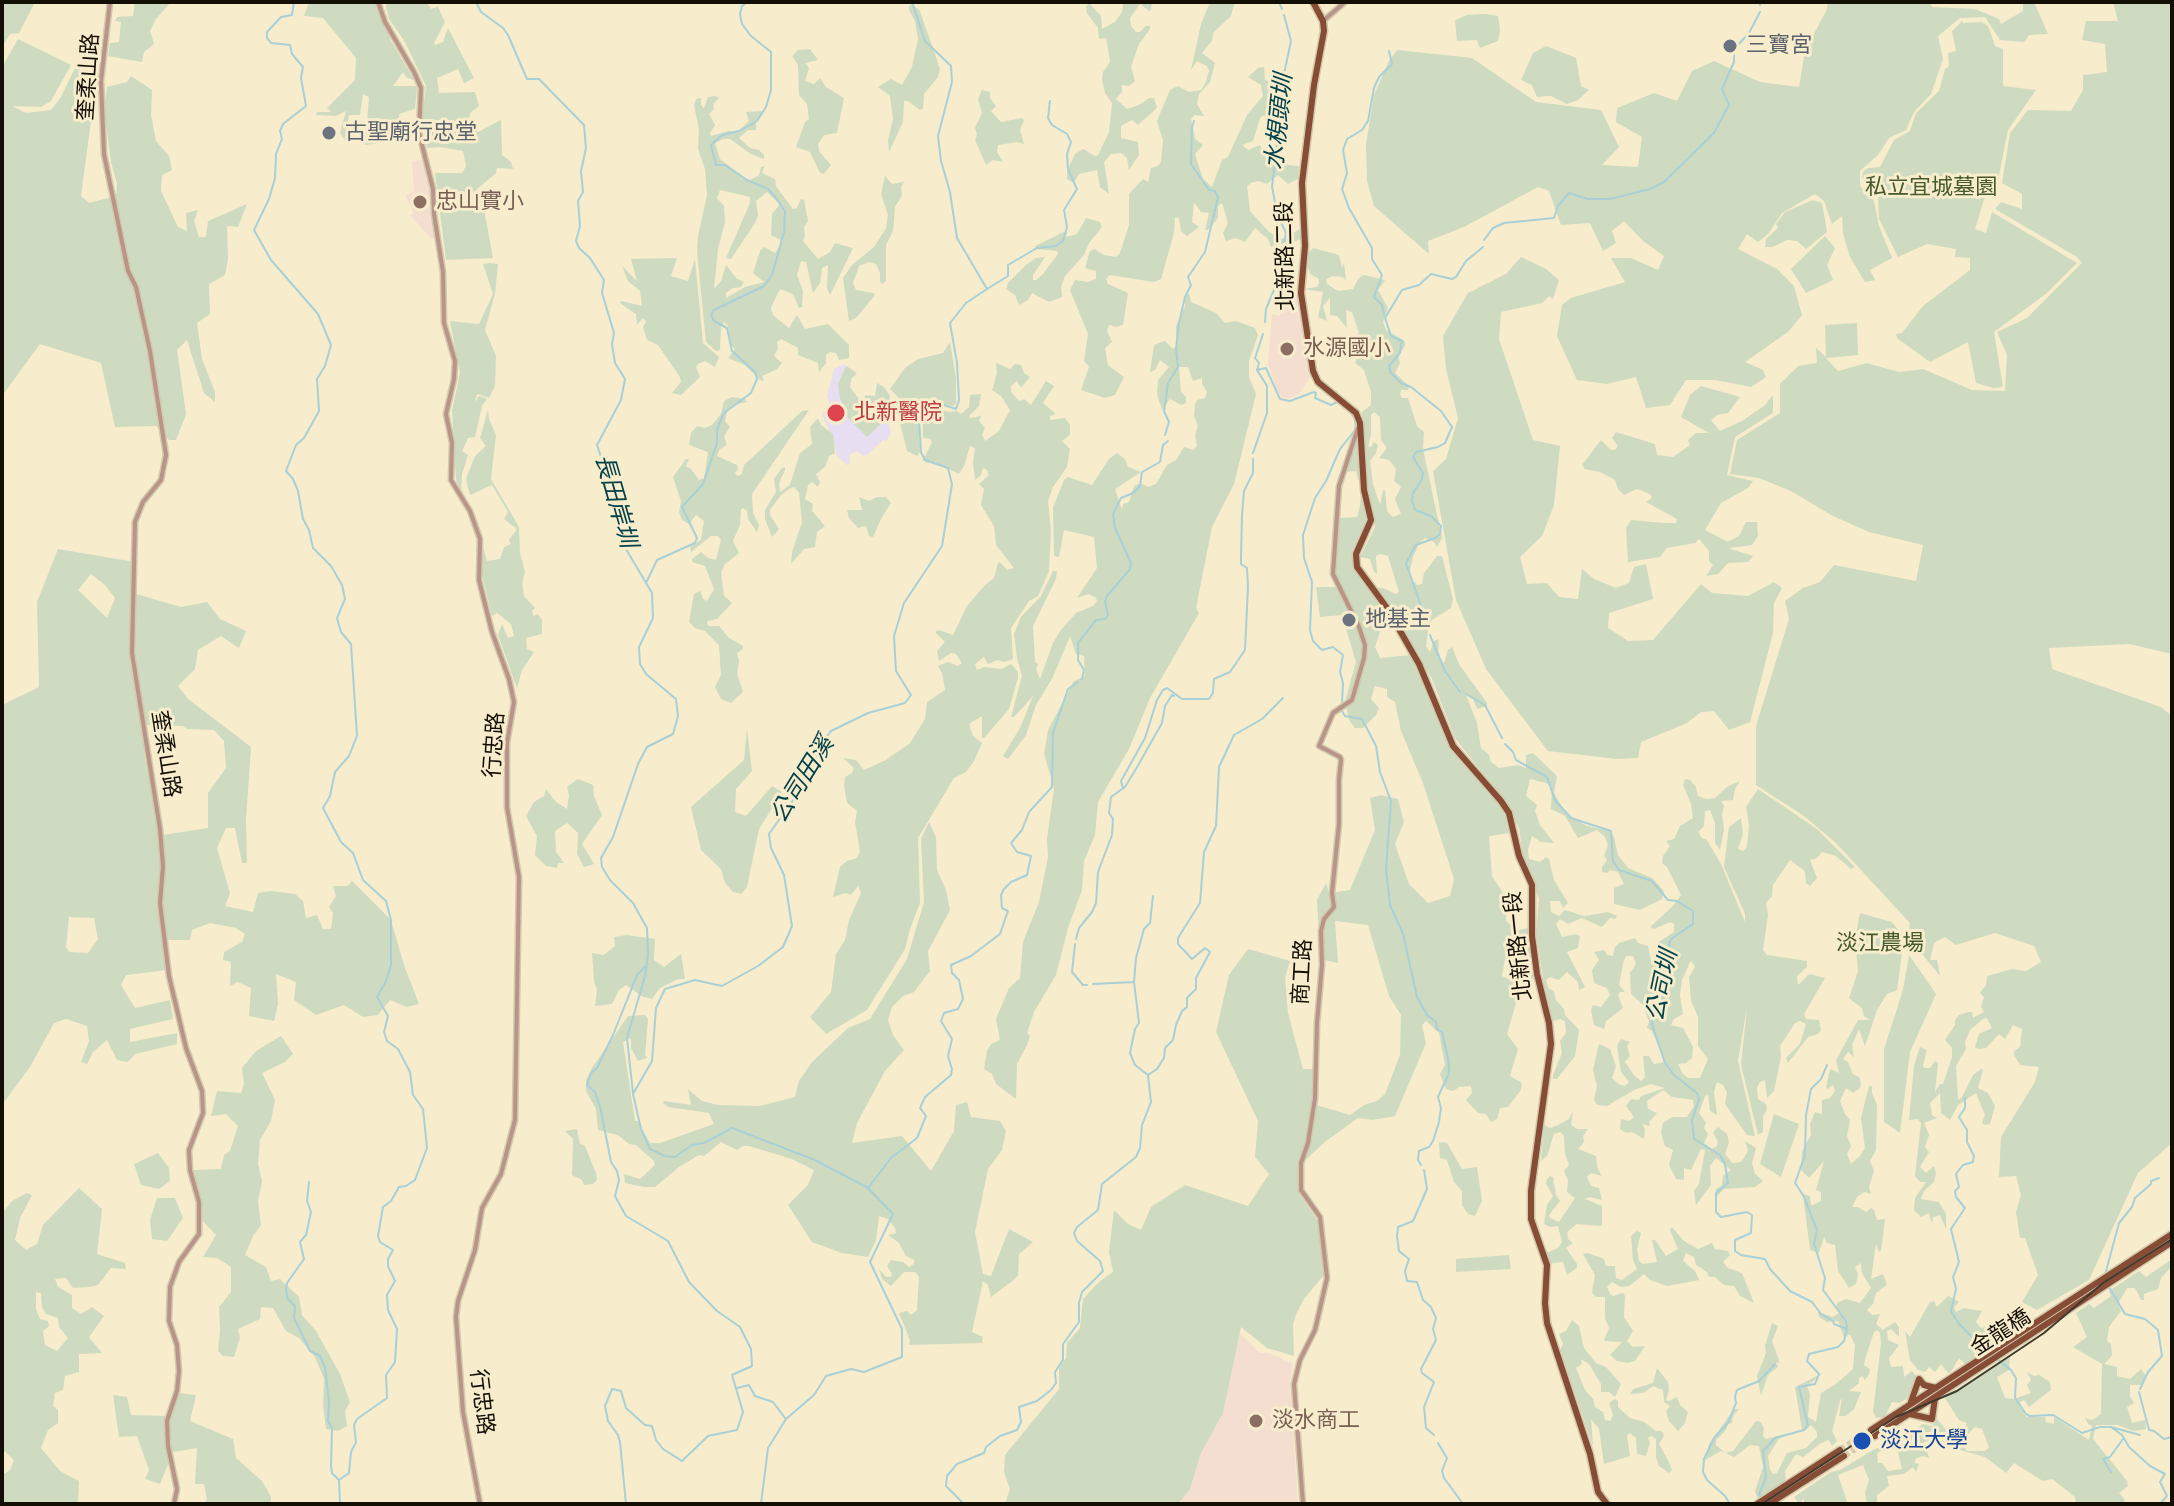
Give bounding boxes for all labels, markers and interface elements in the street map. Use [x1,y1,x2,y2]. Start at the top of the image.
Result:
street label: 奎柔山路 [73,32,105,122]
place label: 三寶宮 [1746,33,1812,59]
marker: 三寶宮 [1721,37,1739,55]
water label: 水梘頭圳 [1261,73,1299,171]
place label: 古聖廟行忠堂 [345,120,477,146]
marker: 古聖廟行忠堂 [320,124,338,142]
park label: 私立宜城墓園 [1865,175,1997,201]
place label: 忠山實小 [436,189,524,215]
marker: 忠山實小 [411,193,429,211]
street label: 北新路二段 [1272,201,1300,311]
place label: 水源國小 [1303,336,1391,362]
marker: 水源國小 [1278,340,1296,358]
place label: 北新醫院 [854,400,942,426]
marker: 北新醫院 [825,402,847,424]
water label: 長田岸圳 [588,451,642,551]
place label: 地基主 [1365,607,1431,633]
marker: 地基主 [1340,611,1358,629]
street label: 奎柔山路 [145,708,185,800]
street label: 行忠路 [480,711,510,779]
water label: 公司田溪 [765,732,841,828]
street label: 北新路一段 [1500,890,1538,1002]
park label: 淡江農場 [1836,931,1924,957]
street label: 商工路 [1288,938,1318,1006]
water label: 公司圳 [1641,948,1685,1024]
street label: 金龍橋 [1966,1304,2036,1362]
street label: 行忠路 [464,1368,498,1436]
place label: 淡水商工 [1272,1408,1360,1434]
marker: 淡水商工 [1247,1412,1265,1430]
place label: 淡江大學 [1880,1428,1968,1454]
marker: 淡江大學 [1851,1430,1873,1452]

